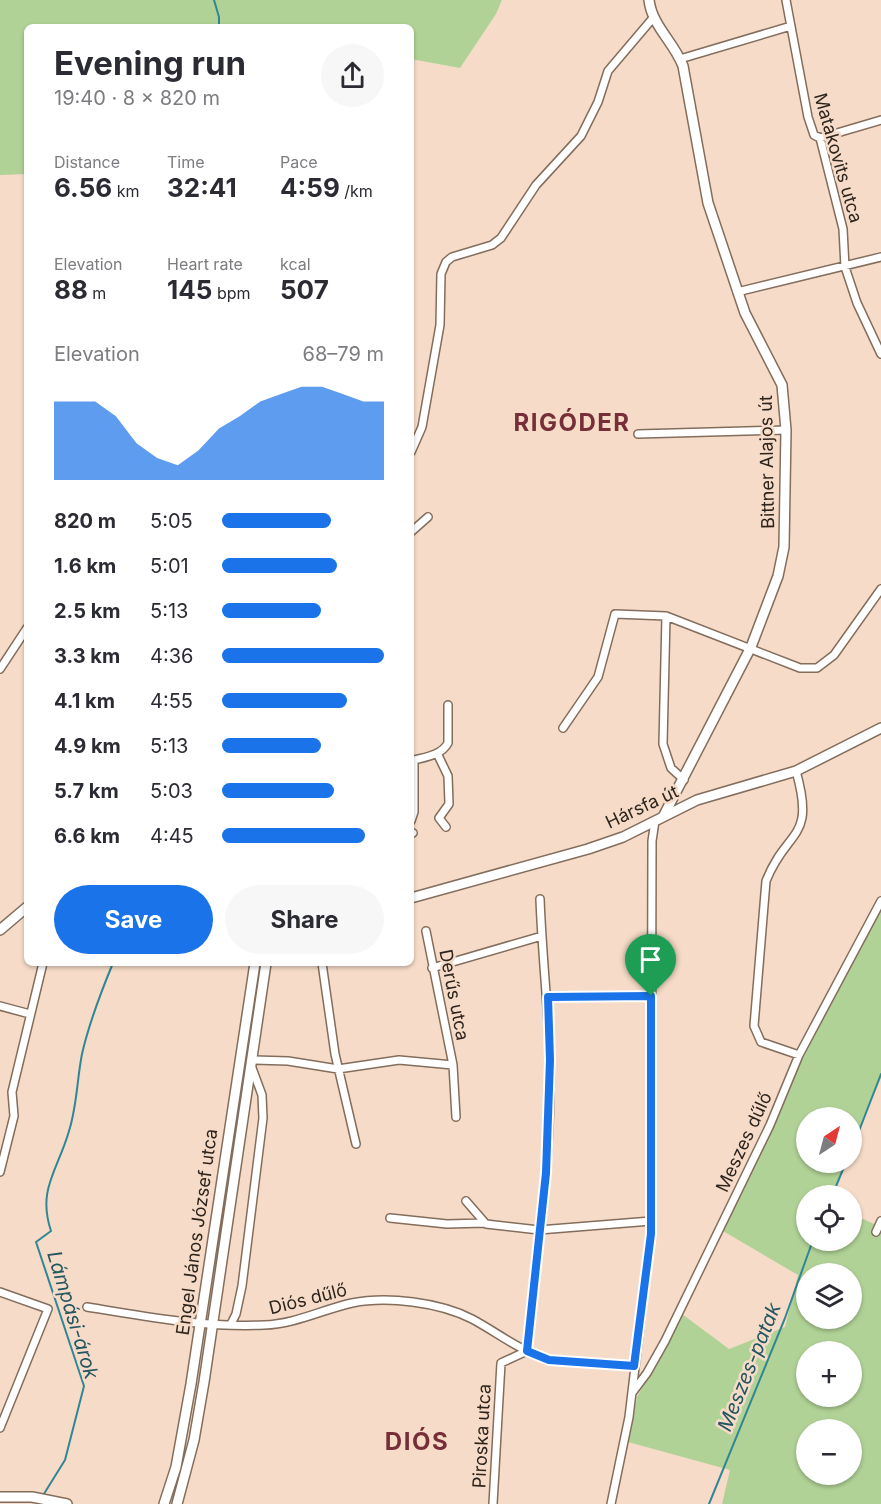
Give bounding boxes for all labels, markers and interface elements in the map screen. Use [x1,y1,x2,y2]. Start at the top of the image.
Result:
text: Evening run [54,43,246,83]
button: share [321,44,384,107]
text: 19:40 · 8 × 820 m [54,86,220,110]
street label: Matakovits utca [810,91,867,225]
text: Distance [54,152,120,172]
text: Time [167,152,205,172]
text: Pace [280,152,318,172]
text: 6.56 [54,172,112,203]
text: 32:41 [167,172,237,203]
text: 4:59 [280,172,340,203]
text: km [112,181,139,201]
text: /km [340,181,373,201]
text: Elevation [54,254,123,274]
text: Heart rate [167,254,243,274]
text: kcal [280,254,311,274]
text: 88 [54,274,88,305]
text: 145 [167,274,212,305]
text: 507 [280,274,329,305]
text: m [88,283,106,303]
text: bpm [212,283,251,303]
text: Elevation [54,342,140,366]
text: 68–79 m [303,342,384,366]
street label: Bittner Alajos út [755,395,778,529]
district label: RIGÓDER [513,408,631,437]
text: 820 m [54,509,116,533]
text: 5:05 [150,509,193,533]
text: 1.6 km [54,554,116,578]
text: 5:01 [150,554,189,578]
text: 2.5 km [54,599,121,623]
text: 5:13 [150,599,188,623]
text: 3.3 km [54,644,120,668]
text: 4:36 [150,644,193,668]
text: 4.1 km [54,689,115,713]
text: 4:55 [150,689,193,713]
text: 4.9 km [54,734,121,758]
text: 5:13 [150,734,188,758]
text: 5.7 km [54,779,119,803]
text: 5:03 [150,779,193,803]
street label: Hársfa út [602,781,682,833]
text: 6.6 km [54,824,120,848]
text: 4:45 [150,824,194,848]
button: Save [54,885,213,954]
button: Share [225,885,384,954]
pin [625,934,676,996]
icon: arrive [634,943,667,976]
street label: Derűs utca [435,948,474,1042]
street label: Meszes dűlő [711,1088,776,1195]
north arrow [796,1107,862,1173]
map controls [796,1107,862,1485]
street label: Engel János József utca [172,1127,221,1336]
button: locate [796,1185,862,1251]
water label: Lámpási-árok [42,1248,104,1383]
button: layers [796,1263,862,1329]
street label: Diós dűlő [267,1279,349,1318]
water label: Meszes-patak [712,1298,786,1435]
button: + [796,1341,862,1407]
street label: Piroska utca [468,1383,495,1489]
button: − [796,1419,862,1485]
district label: DIÓS [385,1427,449,1456]

